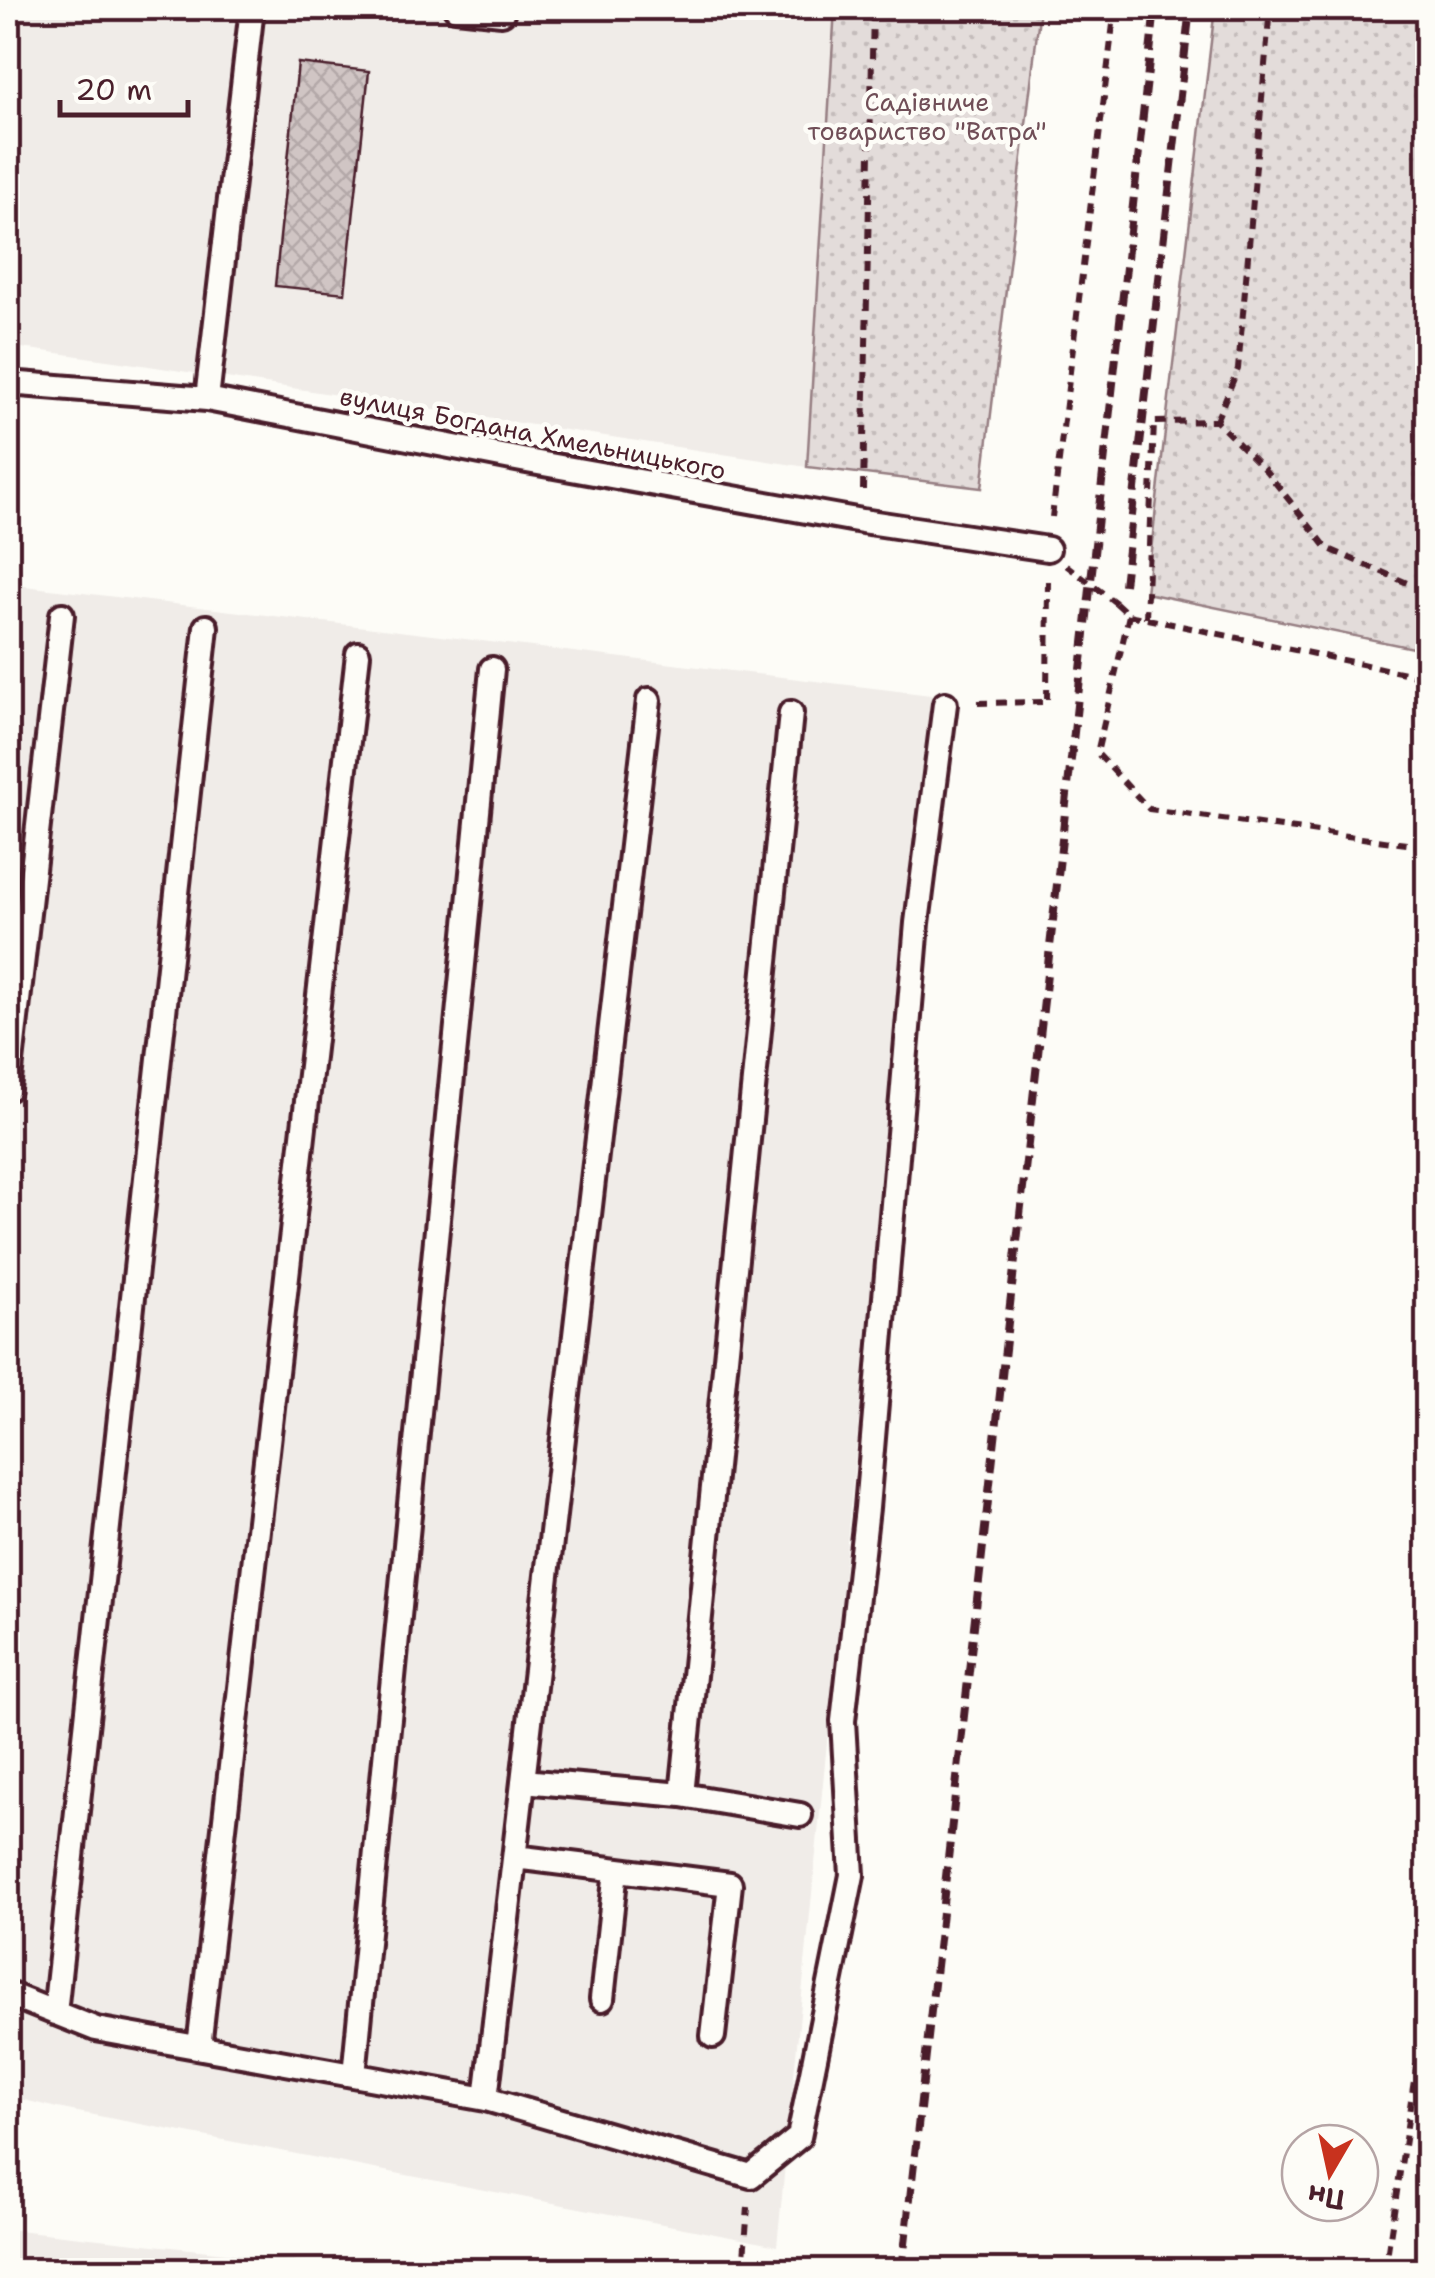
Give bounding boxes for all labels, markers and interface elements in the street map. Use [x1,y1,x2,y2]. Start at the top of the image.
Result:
scale bar [60,55,188,117]
text: 20 m [75,69,152,110]
park label: Садівниче товариство "Ватра" [807,85,1047,148]
street label: вулиця Богдана Хмельницького [337,379,729,487]
north arrow [1280,2123,1380,2223]
text: Пн [1305,2176,1347,2219]

